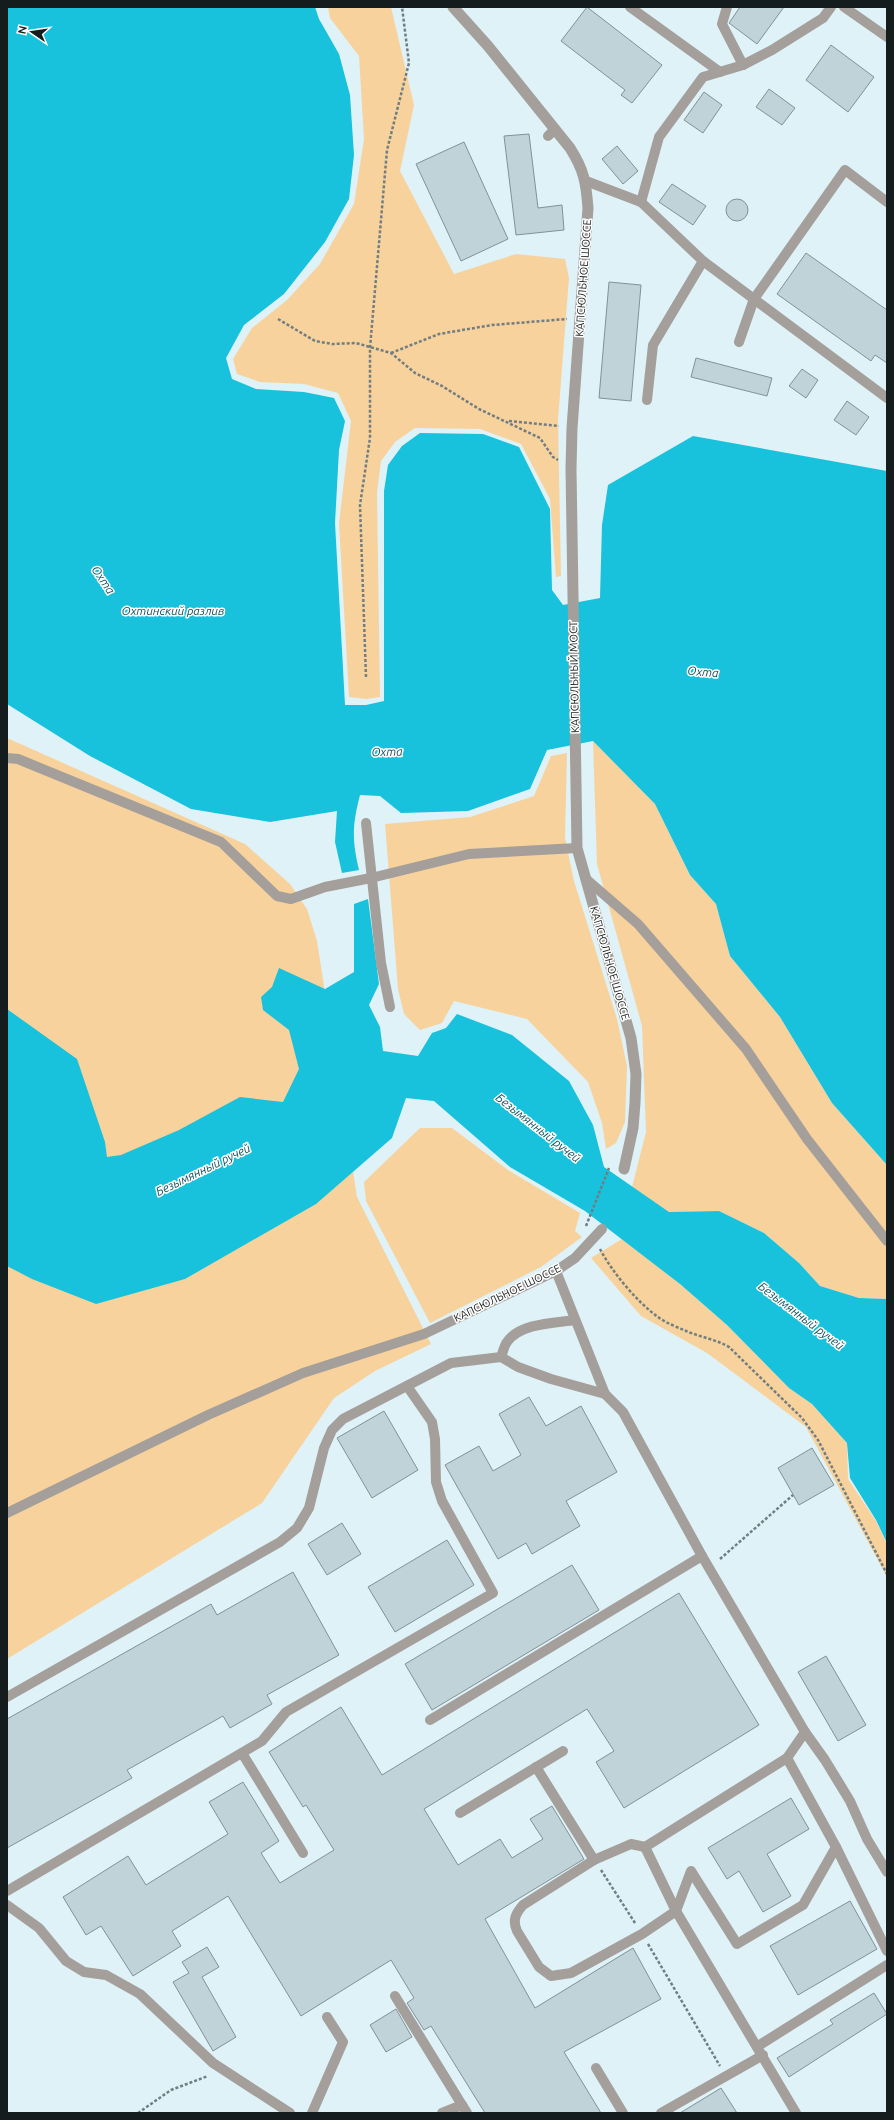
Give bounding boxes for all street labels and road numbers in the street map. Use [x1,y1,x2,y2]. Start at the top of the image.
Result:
street label: КАПСЮЛЬНОЕ ШОССЕ [573,219,593,337]
street label: КАПСЮЛЬНЫЙ МОСТ [567,621,581,733]
street label: КАПСЮЛЬНОЕ ШОССЕ [588,905,632,1021]
street label: КАПСЮЛЬНОЕ ШОССЕ [452,1262,562,1324]

